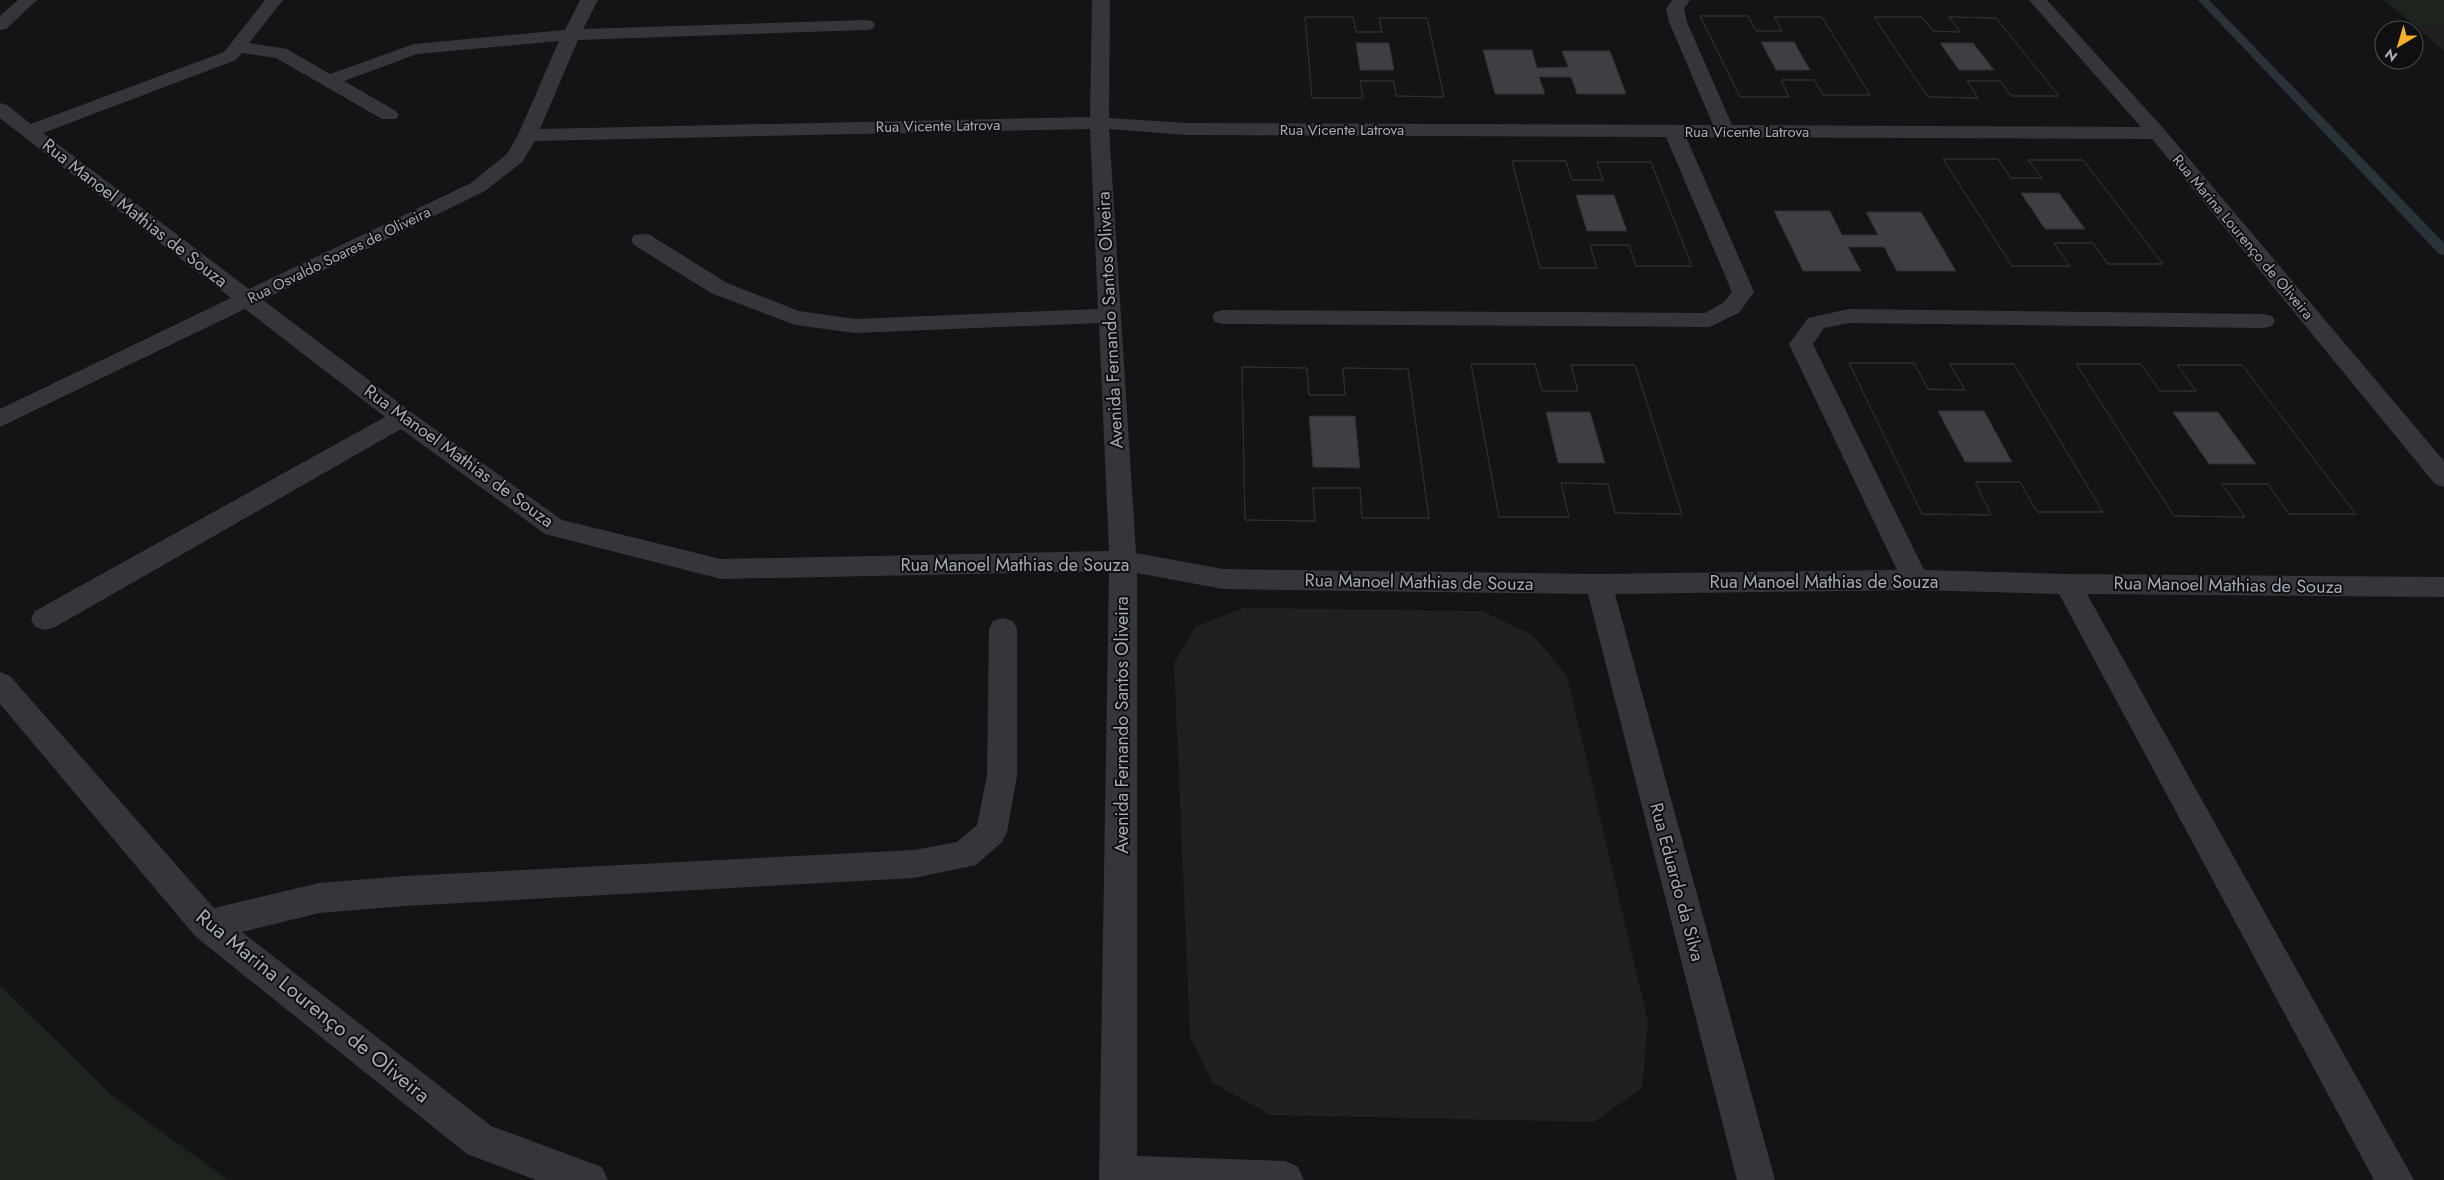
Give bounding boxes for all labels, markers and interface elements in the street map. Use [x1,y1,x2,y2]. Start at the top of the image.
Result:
north arrow [2374,20,2424,70]
text: N [2380,44,2402,67]
street label: Rua Vicente Latrova [875,114,1001,138]
street label: Rua Vicente Latrova [1280,119,1404,141]
street label: Rua Vicente Latrova [1685,121,1809,143]
street label: Rua Manoel Mathias de Souza [37,132,233,294]
street label: Rua Marina Lourenço de Oliveira [2167,150,2319,324]
street label: Avenida Fernando Santos Oliveira [1090,191,1130,449]
street label: Rua Osvaldo Soares de Oliveira [244,201,434,309]
street label: Rua Manoel Mathias de Souza [359,378,559,534]
street label: Rua Manoel Mathias de Souza [901,552,1129,578]
street label: Rua Manoel Mathias de Souza [1304,567,1534,597]
street label: Rua Manoel Mathias de Souza [1710,569,1938,595]
street label: Rua Manoel Mathias de Souza [2113,570,2343,600]
street label: Avenida Fernando Santos Oliveira [1109,596,1135,854]
street label: Rua Eduardo da Silva [1643,800,1711,964]
street label: Rua Marina Lourenço de Oliveira [190,902,436,1110]

